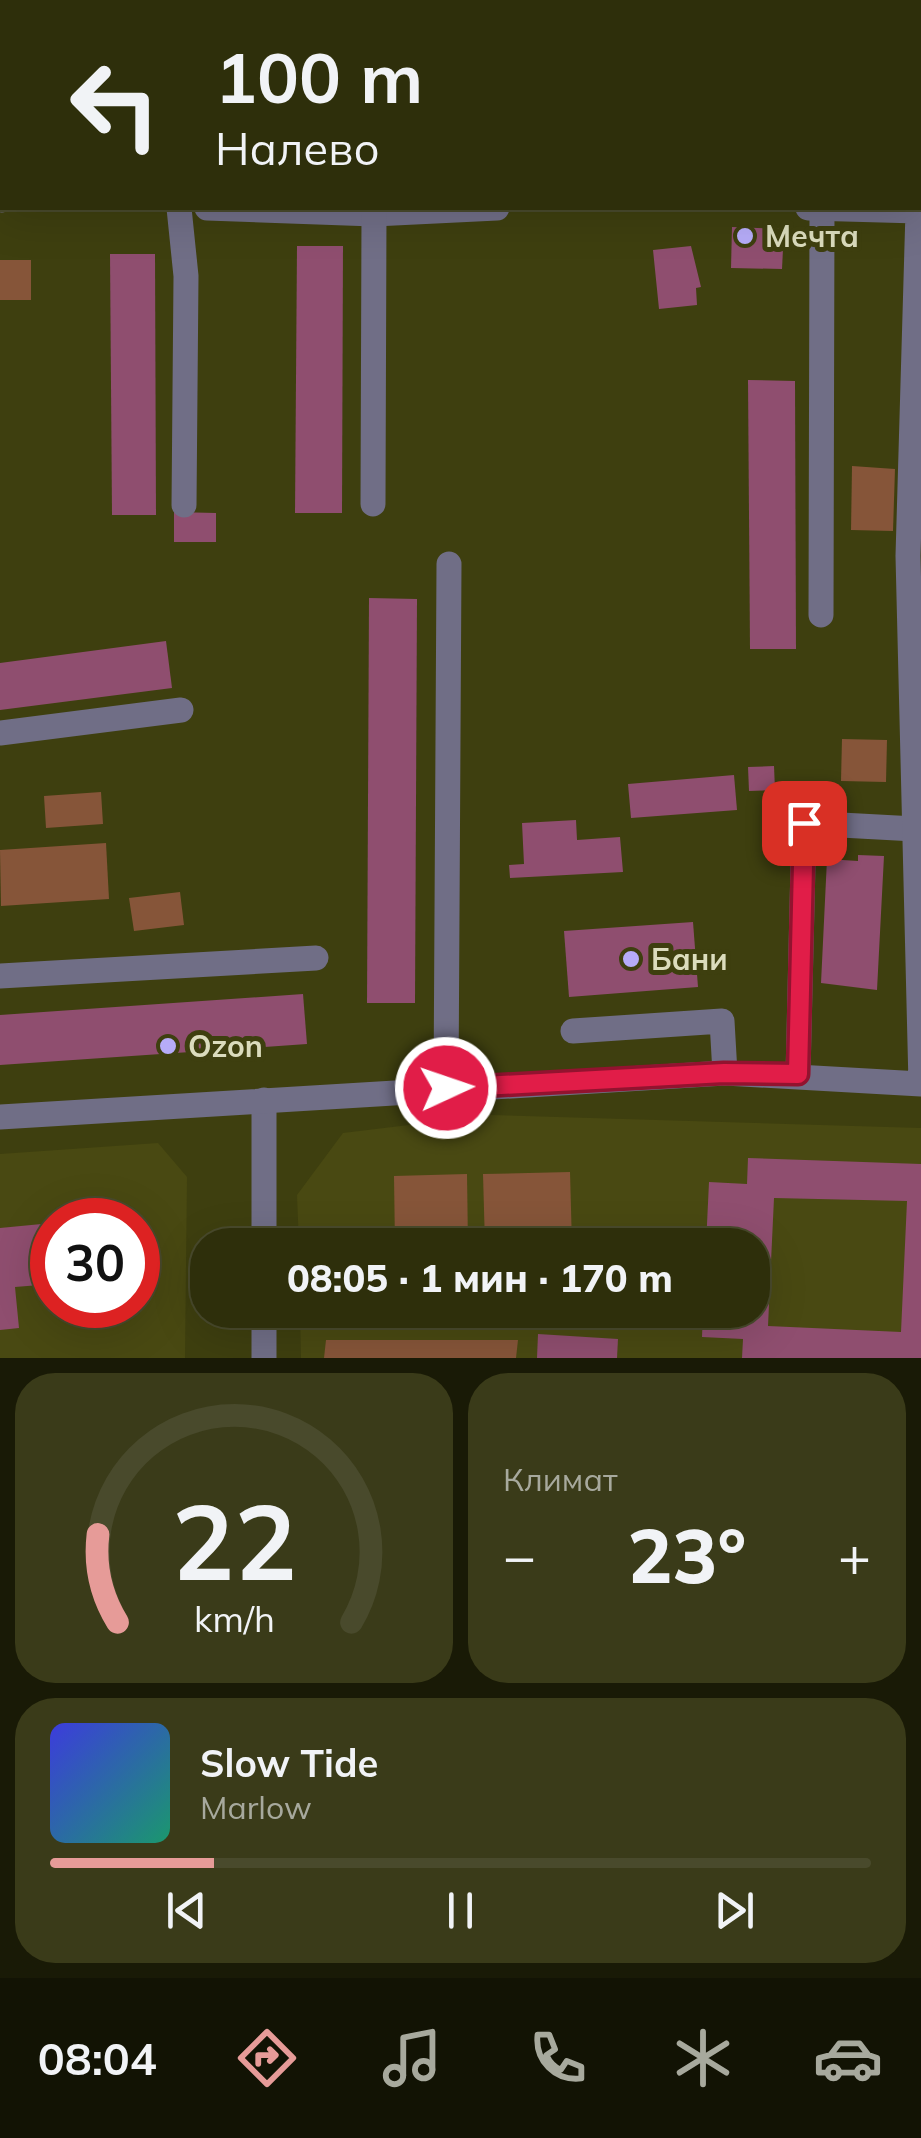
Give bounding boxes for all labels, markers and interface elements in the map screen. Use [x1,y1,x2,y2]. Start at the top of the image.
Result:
text: 100 m [215,33,423,121]
icon: left [50,40,180,170]
text: Налево [215,120,380,176]
place label: Мечта [765,217,859,255]
marker: Мечта [734,225,756,247]
pin [762,781,847,866]
icon: arrive [777,796,832,851]
place label: Бани [651,940,728,978]
marker: Бани [620,948,642,970]
place label: Ozon [188,1027,263,1065]
marker: Ozon [157,1035,179,1057]
position arrow [394,1036,498,1140]
speed limit sign: 30 [30,1198,160,1328]
text: 08:05 · 1 мин · 170 m [287,1254,673,1302]
text: Климат [503,1459,617,1499]
text: 22 [172,1475,296,1606]
text: 23° [628,1508,746,1602]
text: − [503,1521,536,1590]
text: + [838,1521,871,1590]
text: km/h [194,1596,274,1641]
text: Slow Tide [200,1739,378,1787]
text: Marlow [200,1787,312,1827]
icon: previous [159,1883,214,1938]
icon: pause [433,1883,488,1938]
icon: next [707,1883,762,1938]
icon: directions [232,2023,302,2093]
icon: music [377,2023,447,2093]
icon: phone [523,2023,593,2093]
icon: climate [668,2023,738,2093]
icon: car [813,2023,883,2093]
text: 08:04 [38,2030,157,2086]

